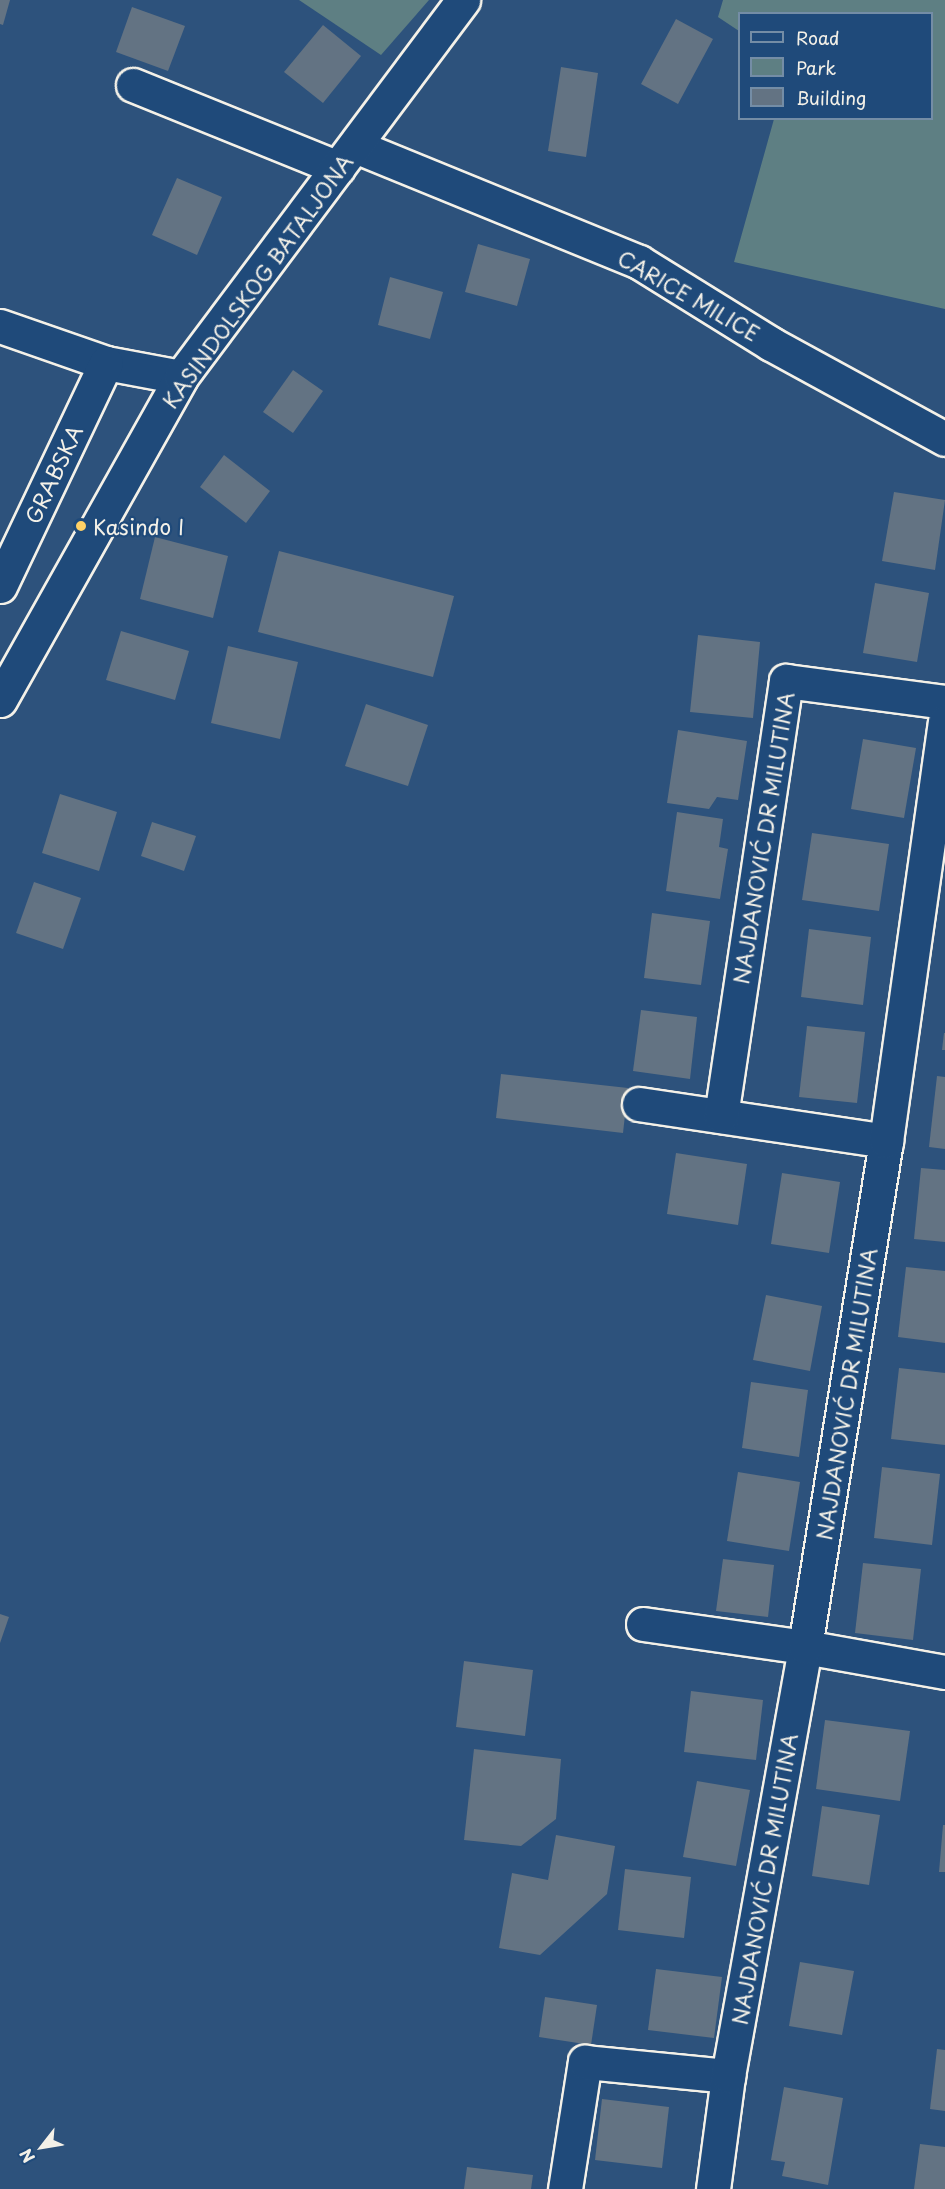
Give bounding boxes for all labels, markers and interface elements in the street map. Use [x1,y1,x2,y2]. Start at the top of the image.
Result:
legend [738,12,933,120]
text: Road [796,24,840,51]
text: Park [796,54,836,81]
text: Building [796,84,866,111]
street label: KASINDOLSKOG BATALJONA [156,148,358,414]
street label: CARICE MILICE [613,244,765,346]
street label: GRABSKA [19,421,87,527]
place label: Kasindo I [93,513,185,539]
marker: Kasindo I [74,519,88,533]
street label: NAJDANOVIĆ DR MILUTINA [727,689,799,987]
street label: NAJDANOVIĆ DR MILUTINA [810,1245,882,1543]
street label: NAJDANOVIĆ DR MILUTINA [726,1730,802,2028]
north arrow [12,2117,72,2177]
text: N [13,2145,40,2168]

